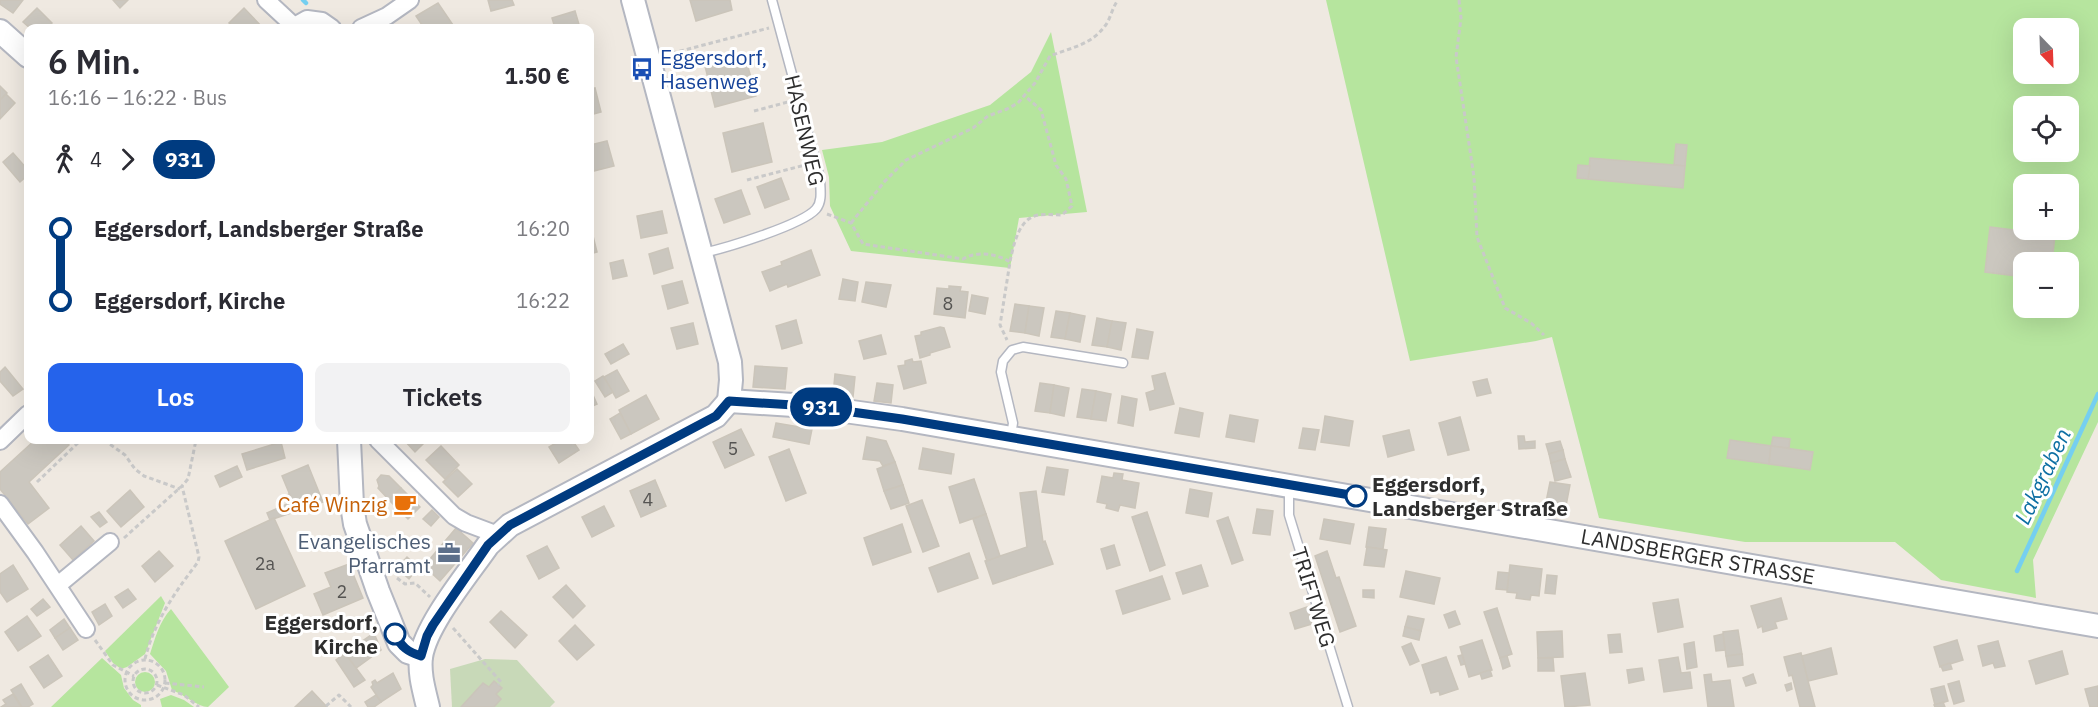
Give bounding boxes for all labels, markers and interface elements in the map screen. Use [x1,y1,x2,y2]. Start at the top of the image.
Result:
north arrow [2013,18,2079,84]
map controls [2013,18,2079,318]
text: 6 Min. [48,40,141,83]
place label: Eggersdorf, Hasenweg [660,43,767,95]
bus stop icon: Eggersdorf, Hasenweg [629,56,655,82]
text: 1.50 € [505,61,570,90]
street label: HASENWEG [779,72,831,188]
text: 16:16 – 16:22 · Bus [48,84,227,111]
button: locate [2013,96,2079,162]
icon: walk [48,143,81,176]
icon: forward [111,143,144,176]
text: 931 [165,145,203,173]
text: 4 [90,146,102,173]
button: + [2013,174,2079,240]
text: Eggersdorf, Landsberger Straße [94,214,424,243]
text: 16:20 [516,215,570,242]
button: − [2013,252,2079,318]
text: Eggersdorf, Kirche [94,286,285,315]
text: 16:22 [516,287,570,314]
house number: 8 [943,292,953,315]
button: Los [48,363,303,432]
button: Tickets [315,363,570,432]
line badge: 931 [786,388,856,426]
text: 931 [802,393,840,421]
water label: Lakgraben [2007,423,2077,529]
house number: 5 [728,437,738,460]
place label: Eggersdorf, Landsberger Straße [1372,470,1568,522]
marker: Eggersdorf, Landsberger Straße [1345,485,1367,507]
house number: 4 [643,488,654,511]
place label: Café Winzig [278,490,387,518]
cafe icon: Café Winzig [392,491,418,517]
street label: LANDSBERGER STRASSE [1579,522,1817,590]
place label: Evangelisches Pfarramt [298,527,431,579]
office icon: Evangelisches Pfarramt [436,540,462,566]
street label: TRIFTWEG [1285,543,1343,651]
house number: 2a [255,552,276,575]
house number: 2 [337,580,347,603]
place label: Eggersdorf, Kirche [265,608,378,660]
marker: Eggersdorf, Kirche [384,623,406,645]

